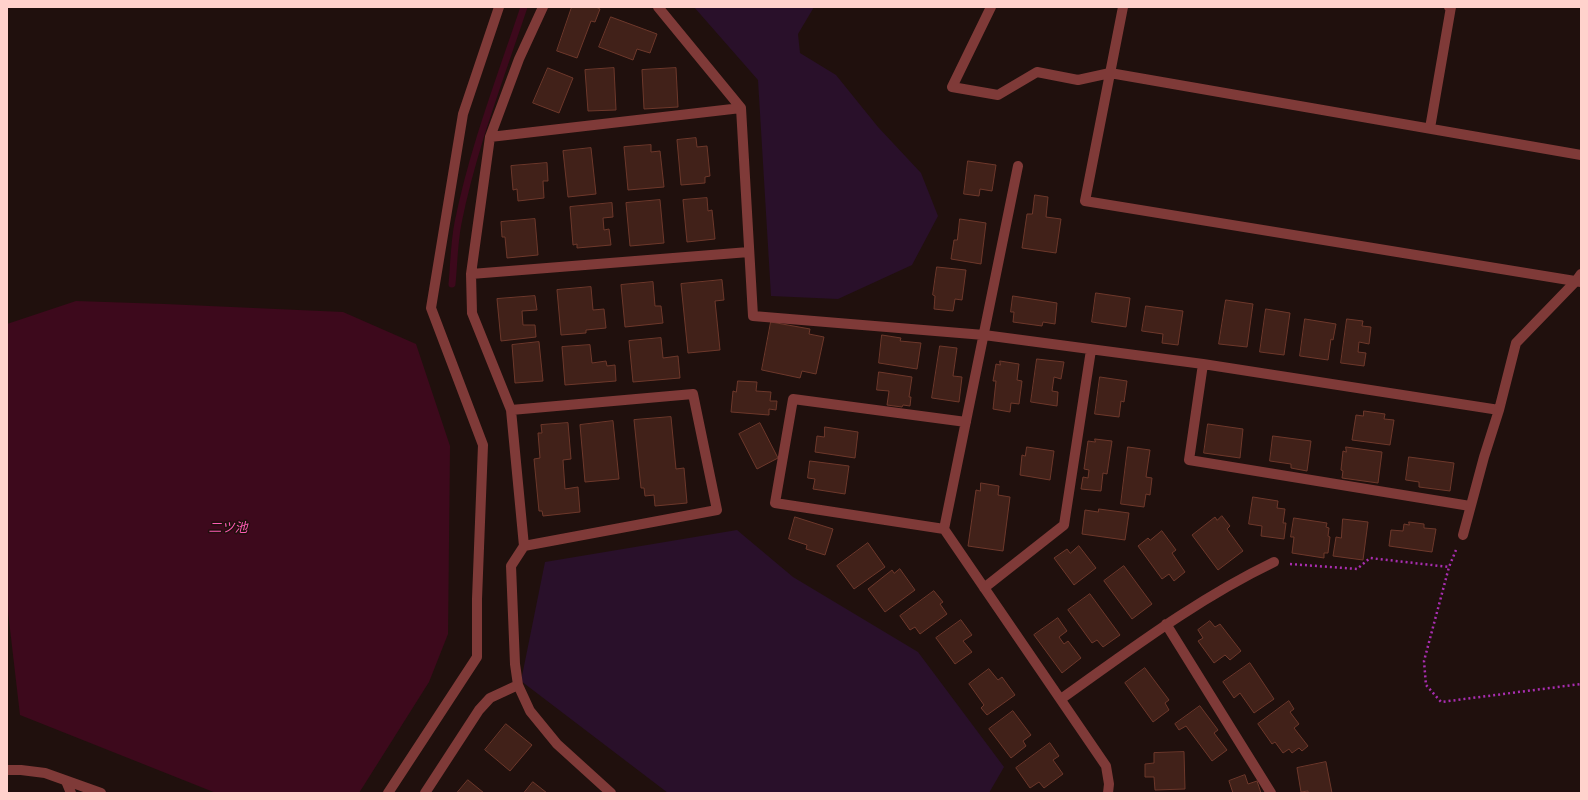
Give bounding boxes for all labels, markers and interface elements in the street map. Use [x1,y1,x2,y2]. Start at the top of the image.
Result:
water label: 二ツ池 [209,520,247,536]

